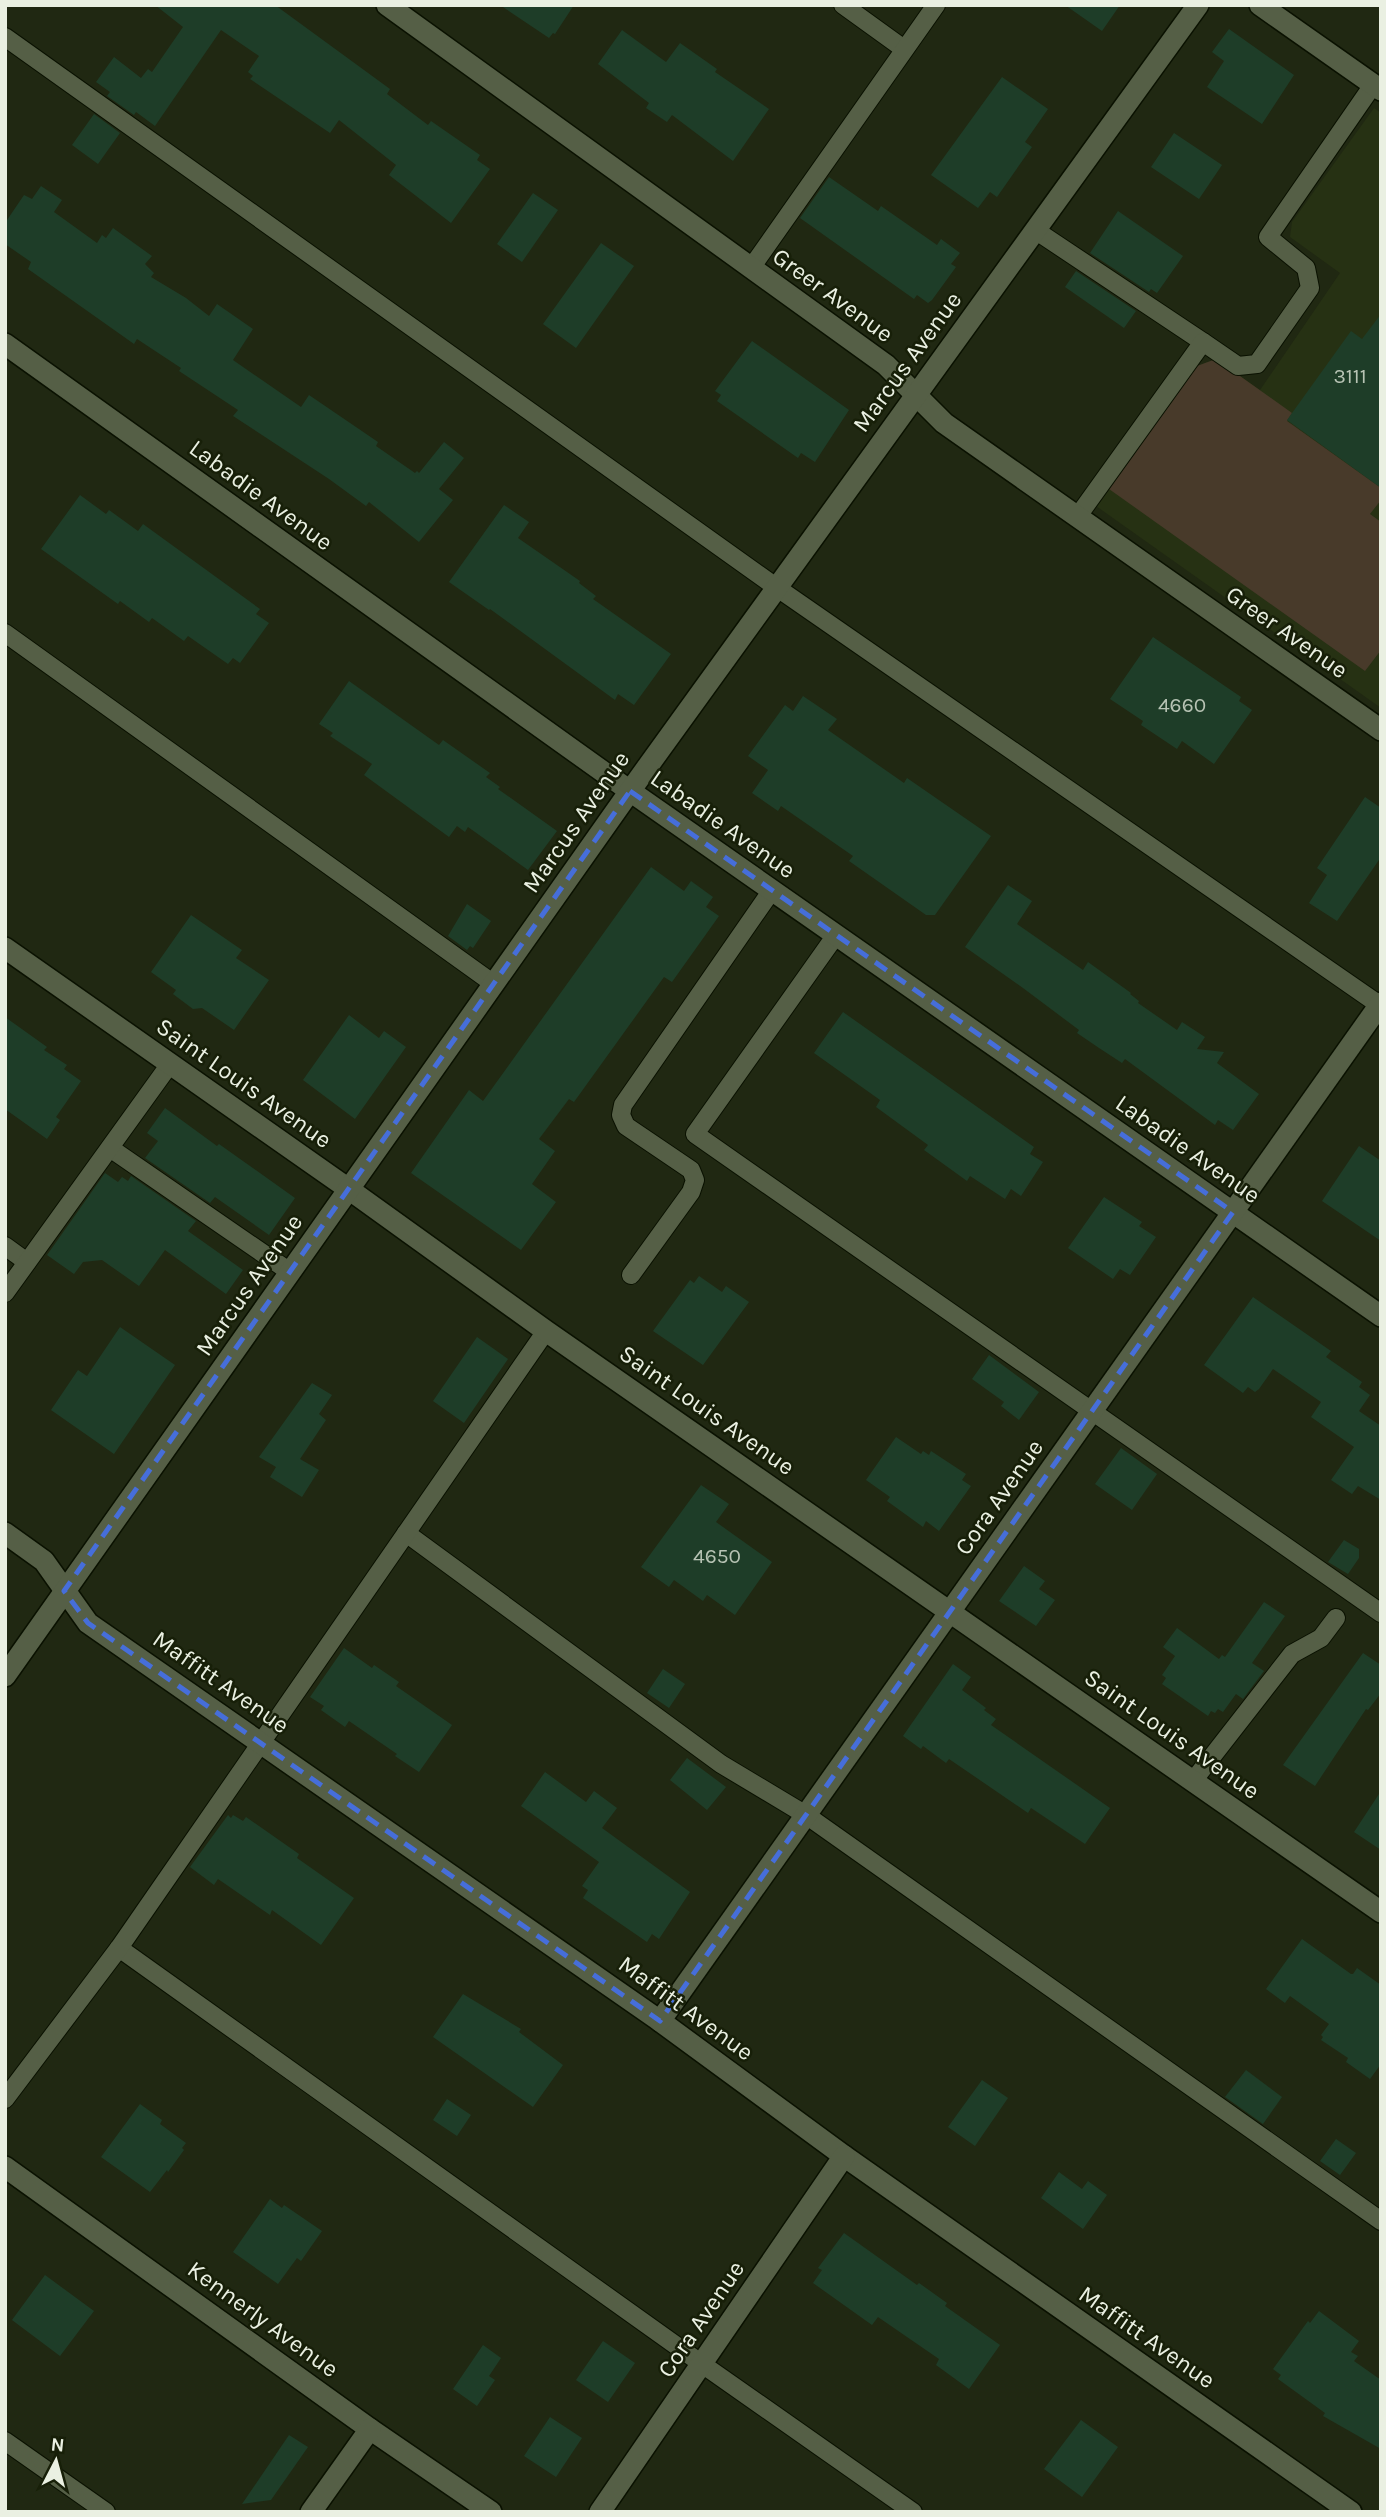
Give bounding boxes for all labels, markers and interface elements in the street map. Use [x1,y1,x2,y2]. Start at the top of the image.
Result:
street label: Greer Avenue [767,242,899,348]
street label: Marcus Avenue [847,286,967,438]
house number: 3111 [1333,364,1367,388]
street label: Labadie Avenue [184,434,338,556]
street label: Greer Avenue [1221,580,1353,684]
house number: 4660 [1158,693,1206,717]
street label: Marcus Avenue [517,746,635,898]
street label: Labadie Avenue [645,764,801,884]
street label: Saint Louis Avenue [151,1012,337,1154]
street label: Labadie Avenue [1110,1089,1266,1209]
street label: Marcus Avenue [190,1209,308,1361]
street label: Saint Louis Avenue [614,1339,800,1481]
street label: Cora Avenue [949,1434,1049,1560]
house number: 4650 [693,1544,741,1568]
street label: Maffitt Avenue [147,1625,295,1739]
street label: Saint Louis Avenue [1079,1663,1265,1805]
street label: Maffitt Avenue [613,1950,759,2066]
street label: Kennerly Avenue [182,2255,344,2383]
street label: Cora Avenue [652,2255,750,2383]
street label: Maffitt Avenue [1073,2280,1221,2394]
north arrow [21,2426,91,2496]
text: N [50,2433,66,2457]

